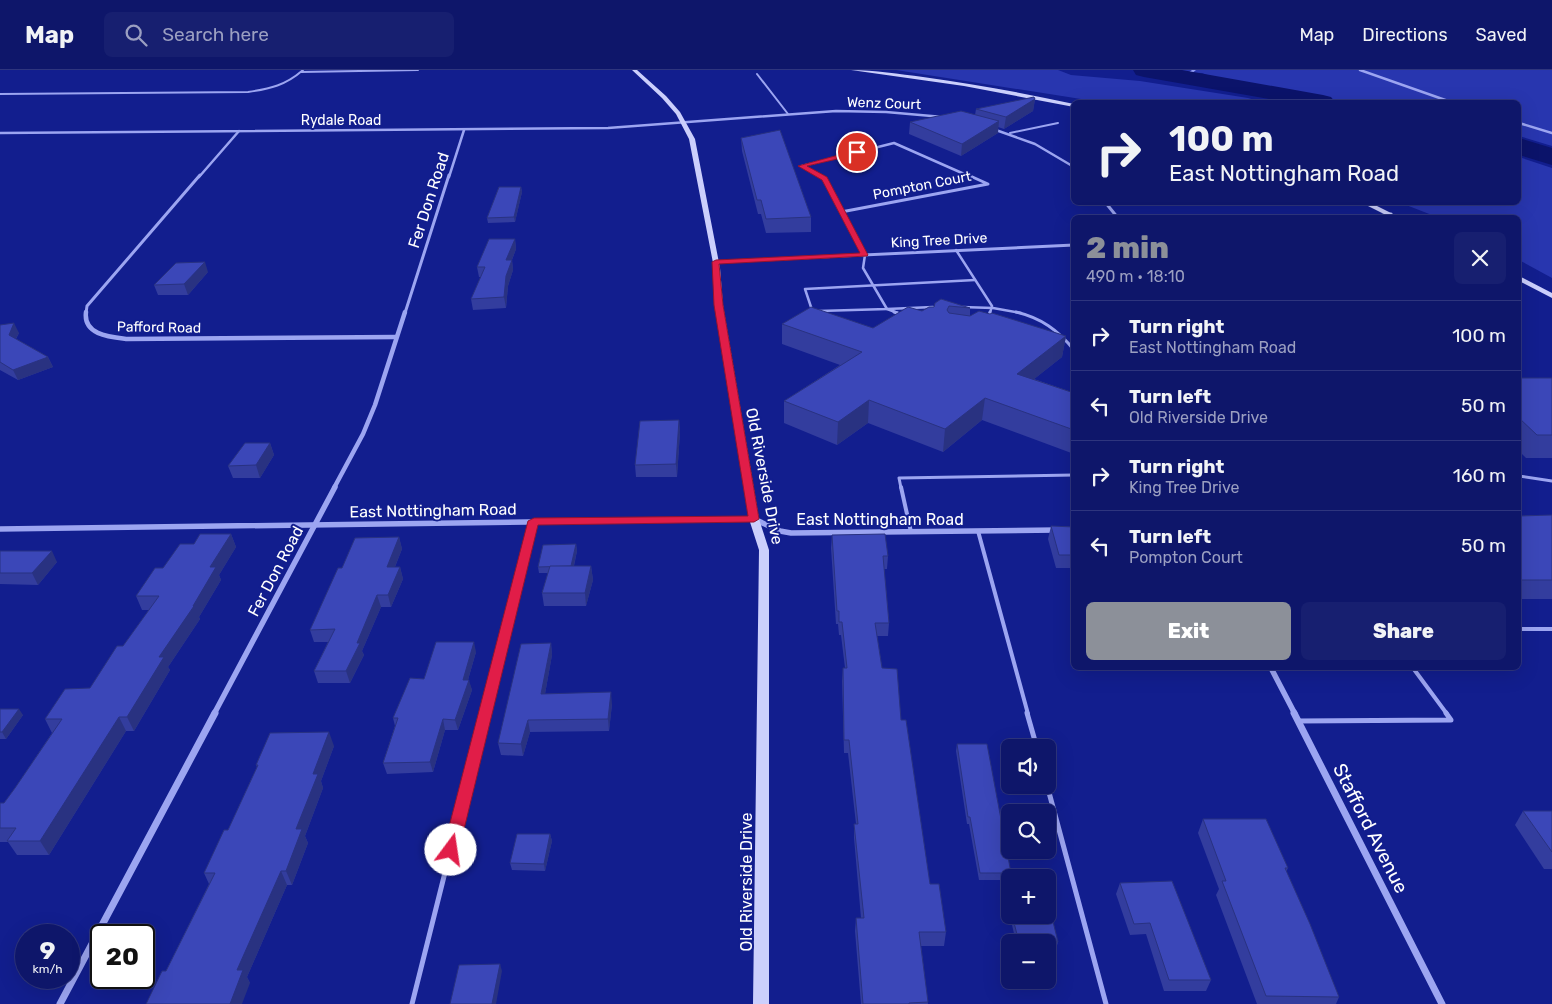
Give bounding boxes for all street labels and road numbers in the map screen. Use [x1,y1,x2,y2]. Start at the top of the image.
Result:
street label: Wenz Court [847,94,922,113]
street label: Rydale Road [301,112,381,129]
street label: Fer Don Road [404,150,453,250]
street label: Pompton Court [872,168,973,203]
street label: King Tree Drive [890,229,988,252]
street label: Pafford Road [117,318,201,337]
street label: Old Riverside Drive [742,406,787,546]
street label: East Nottingham Road [349,500,517,521]
street label: East Nottingham Road [796,510,964,529]
street label: Fer Don Road [244,523,307,620]
street label: Stafford Avenue [1328,760,1413,897]
street label: Old Riverside Drive [737,812,756,952]

